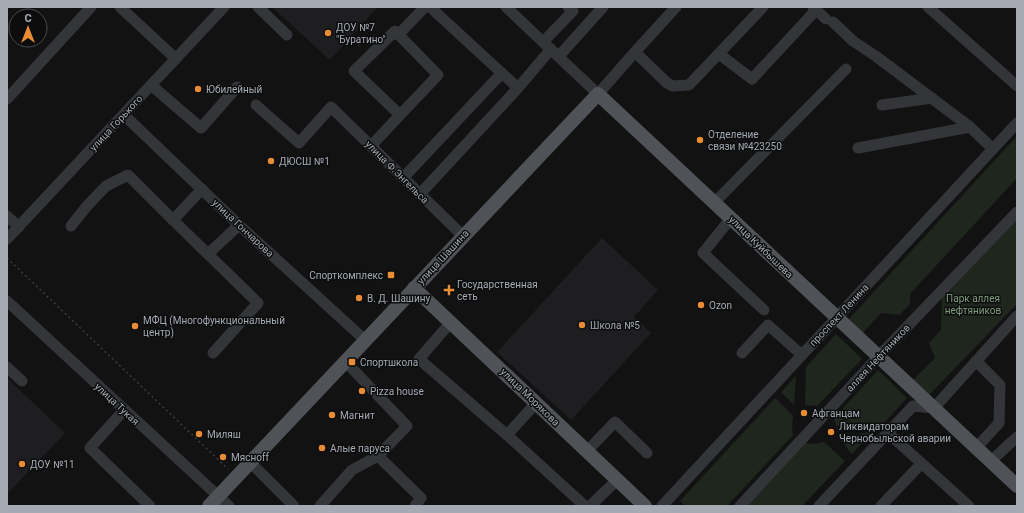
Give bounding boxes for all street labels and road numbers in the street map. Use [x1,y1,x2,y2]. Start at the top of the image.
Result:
street label: улица Горького [87,93,145,153]
street label: улица Ф.Энгельса [363,138,431,206]
street label: улица Гончарова [210,197,276,259]
street label: улица Куйбышева [727,214,795,280]
street label: улица Шашина [415,228,471,286]
street label: проспект Ленина [807,282,871,348]
street label: аллея Нефтяников [844,322,912,394]
street label: улица Морякова [498,366,562,428]
street label: улица Тукая [93,381,141,427]

